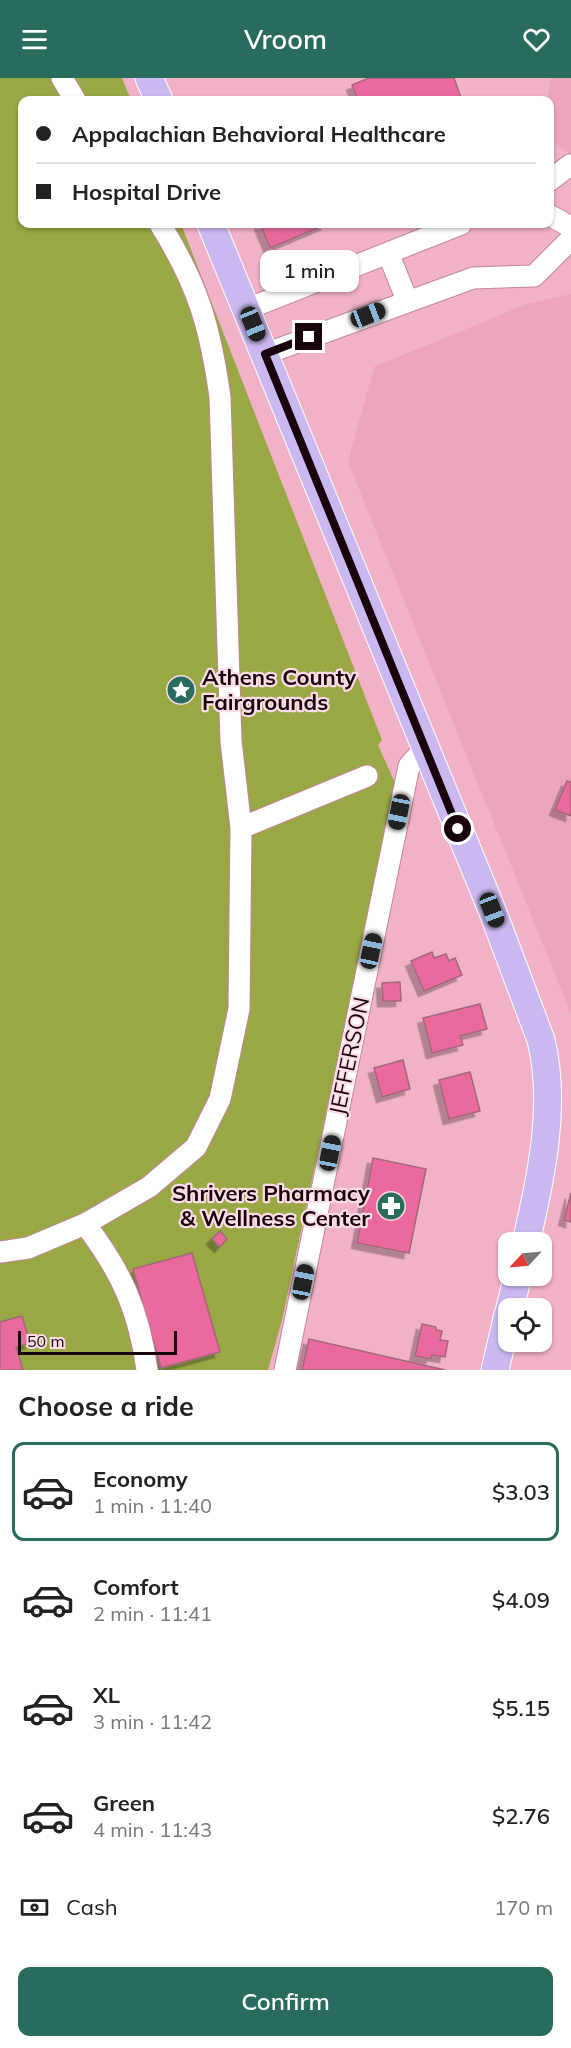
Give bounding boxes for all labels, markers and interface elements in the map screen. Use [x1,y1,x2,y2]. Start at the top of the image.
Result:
text: Vroom [244,22,327,56]
icon: menu [18,23,51,56]
icon: heart [520,23,553,56]
text: Appalachian Behavioral Healthcare [72,120,446,148]
text: Hospital Drive [72,178,221,206]
callout: 1 min [260,250,358,292]
text: 1 min [284,258,335,283]
car [348,300,388,330]
car [238,304,268,344]
route end [295,323,322,350]
place label: Athens County Fairgrounds [202,663,356,716]
place icon: Athens County Fairgrounds [165,674,197,706]
car [387,793,411,831]
route start [444,815,471,842]
car [477,890,507,930]
car [358,932,384,970]
street label: JEFFERSON [323,994,375,1118]
car [318,1134,342,1172]
place label: Shrivers Pharmacy & Wellness Center [172,1179,370,1232]
pharmacy icon: Shrivers Pharmacy & Wellness Center [375,1190,407,1222]
north arrow [498,1232,552,1286]
map controls [498,1232,552,1352]
car [291,1263,315,1301]
button: locate [498,1298,552,1352]
scale bar [18,1328,177,1356]
text: 50 m [27,1331,64,1351]
text: Choose a ride [18,1389,194,1423]
icon: car [21,1465,75,1519]
text: Economy [93,1465,188,1493]
text: $3.03 [492,1478,550,1506]
text: 1 min · 11:40 [93,1493,212,1518]
icon: car [21,1573,75,1627]
text: Comfort [93,1573,179,1601]
text: $4.09 [492,1586,550,1614]
text: 2 min · 11:41 [93,1601,212,1626]
icon: car [21,1681,75,1735]
text: XL [93,1681,120,1709]
text: $5.15 [492,1694,550,1722]
text: 3 min · 11:42 [93,1709,212,1734]
icon: car [21,1789,75,1843]
text: Green [93,1789,155,1817]
text: $2.76 [492,1802,550,1830]
text: 4 min · 11:43 [93,1817,212,1842]
icon: cash [18,1891,51,1924]
text: Cash [66,1893,118,1921]
text: 170 m [494,1895,553,1920]
button: Confirm [18,1967,553,2036]

